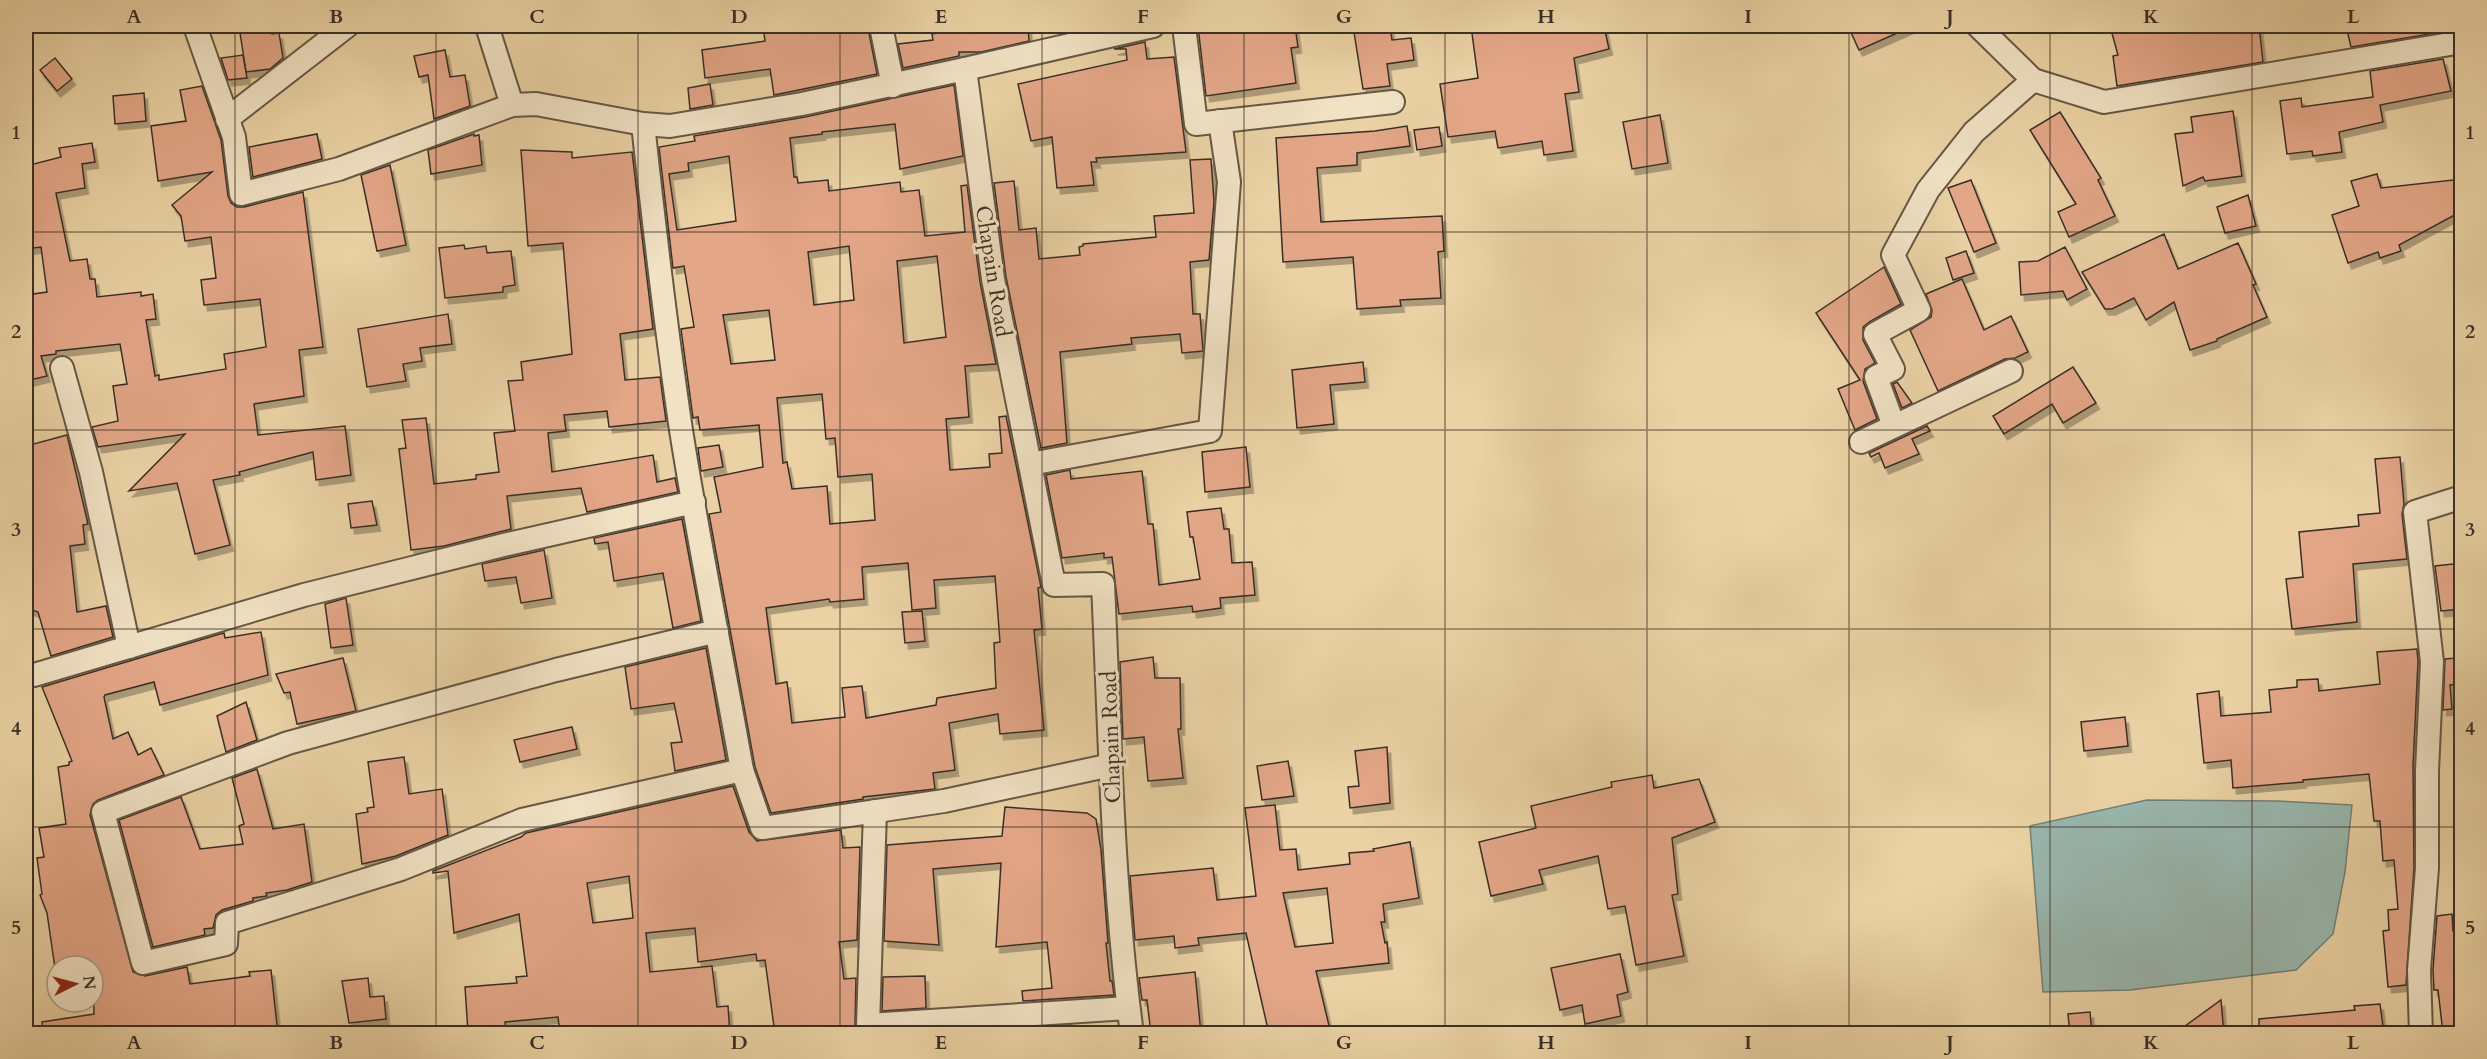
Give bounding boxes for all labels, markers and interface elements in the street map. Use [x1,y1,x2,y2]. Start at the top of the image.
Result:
text: A [126,3,142,30]
text: B [329,3,343,30]
text: C [529,3,545,30]
text: D [730,3,748,30]
text: E [935,3,947,30]
text: F [1137,3,1149,30]
text: G [1336,3,1352,30]
text: H [1537,3,1555,30]
text: I [1744,3,1752,30]
text: J [1943,3,1954,30]
text: K [2143,3,2160,30]
text: L [2347,3,2360,30]
text: 1 [11,119,21,146]
text: 1 [2465,119,2475,146]
street label: Chapain Road [968,203,1018,339]
text: 2 [11,318,21,345]
text: 2 [2465,318,2475,345]
text: 3 [11,516,21,543]
text: 3 [2465,516,2475,543]
street label: Chapain Road [1094,670,1128,804]
text: 4 [11,715,21,742]
text: 4 [2465,715,2475,742]
text: 5 [11,914,21,941]
text: 5 [2465,914,2475,941]
north arrow [45,954,105,1014]
text: N [77,974,101,991]
text: A [126,1029,142,1056]
text: B [329,1029,343,1056]
text: C [529,1029,545,1056]
text: D [730,1029,748,1056]
text: E [935,1029,947,1056]
text: F [1137,1029,1149,1056]
text: G [1336,1029,1352,1056]
text: H [1537,1029,1555,1056]
text: I [1744,1029,1752,1056]
text: J [1943,1029,1954,1056]
text: K [2143,1029,2160,1056]
text: L [2347,1029,2360,1056]

